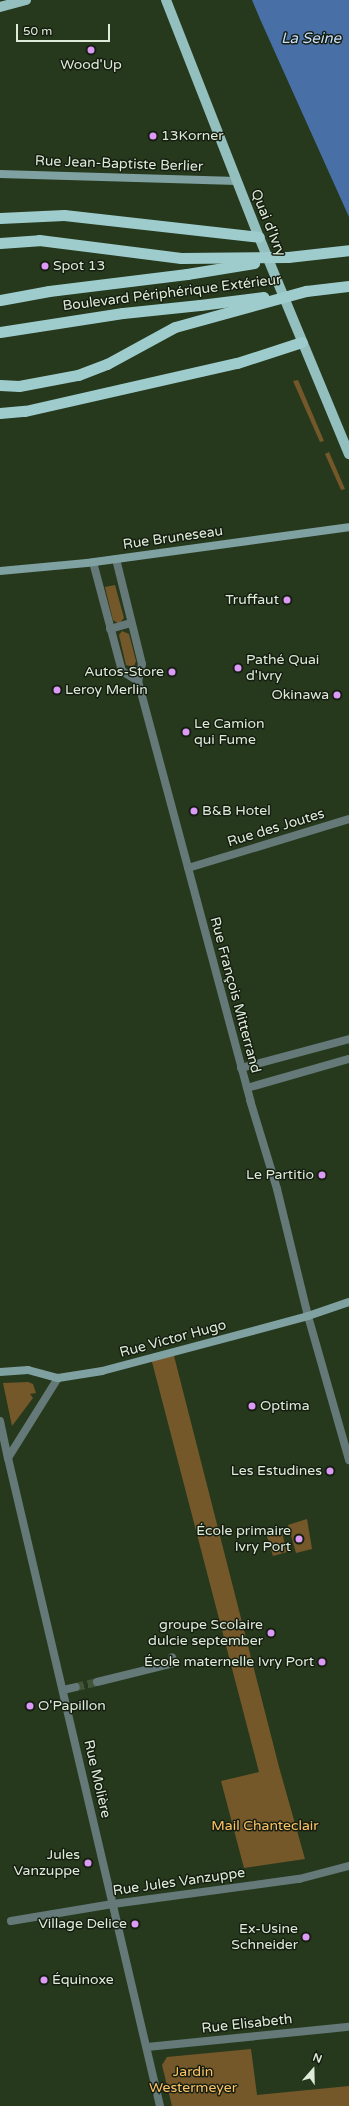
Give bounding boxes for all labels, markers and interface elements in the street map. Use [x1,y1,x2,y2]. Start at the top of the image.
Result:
scale bar [18,16,112,42]
text: 50 m [23,24,52,38]
water label: La Seine [281,30,341,48]
marker: Wood'Up [86,45,96,55]
place label: Wood'Up [60,57,122,73]
place label: 13Korner [161,128,224,144]
marker: 13Korner [148,131,158,141]
street label: Rue Jean-Baptiste Berlier [35,153,203,175]
street label: Quai d'Ivry [247,187,289,259]
place label: Spot 13 [53,258,105,274]
marker: Spot 13 [40,261,50,271]
street label: Boulevard Périphérique Extérieur [62,271,282,315]
street label: Rue Bruneseau [122,523,224,553]
place label: Truffaut [225,592,279,608]
marker: Truffaut [282,595,292,605]
place label: Pathé Quai d'Ivry [246,652,319,684]
marker: Pathé Quai d'Ivry [233,663,243,673]
place label: Autos-Store [84,664,164,680]
marker: Autos-Store [167,667,177,677]
place label: Leroy Merlin [65,682,148,698]
marker: Leroy Merlin [52,685,62,695]
place label: Okinawa [272,687,329,703]
marker: Okinawa [332,690,342,700]
place label: Le Camion qui Fume [194,716,265,748]
marker: Le Camion qui Fume [181,727,191,737]
place label: B&B Hotel [202,803,271,819]
street label: Rue des Joutes [225,805,327,851]
marker: B&B Hotel [189,806,199,816]
street label: Rue François Mitterrand [206,915,264,1075]
place label: Le Partitio [246,1167,314,1183]
marker: Le Partitio [317,1170,327,1180]
street label: Rue Victor Hugo [118,1317,228,1361]
place label: Optima [260,1398,310,1414]
marker: Optima [247,1401,257,1411]
place label: Les Estudines [231,1463,322,1479]
marker: Les Estudines [325,1466,335,1476]
place label: École primaire Ivry Port [196,1523,291,1556]
marker: École primaire Ivry Port [294,1534,304,1544]
place label: groupe Scolaire dulcie september [148,1617,263,1650]
marker: groupe Scolaire dulcie september [266,1628,276,1638]
place label: École maternelle Ivry Port [144,1654,314,1670]
marker: École maternelle Ivry Port [317,1657,327,1667]
place label: O'Papillon [38,1698,106,1714]
marker: O'Papillon [25,1701,35,1711]
street label: Rue Molière [80,1738,114,1820]
park label: Mail Chanteclair [211,1818,319,1834]
place label: Jules Vanzuppe [14,1847,80,1880]
marker: Jules Vanzuppe [83,1858,93,1868]
street label: Rue Jules Vanzuppe [112,1864,246,1900]
place label: Village Delice [38,1916,127,1932]
marker: Village Delice [130,1919,140,1929]
place label: Ex-Usine Schneider [231,1921,298,1954]
marker: Ex-Usine Schneider [301,1932,311,1942]
place label: Équinoxe [52,1972,114,1988]
marker: Équinoxe [39,1975,49,1985]
street label: Rue Elisabeth [201,2011,293,2037]
north arrow [293,2050,333,2090]
text: N [311,2051,324,2066]
park label: Jardin Westermeyer [149,2064,237,2096]

